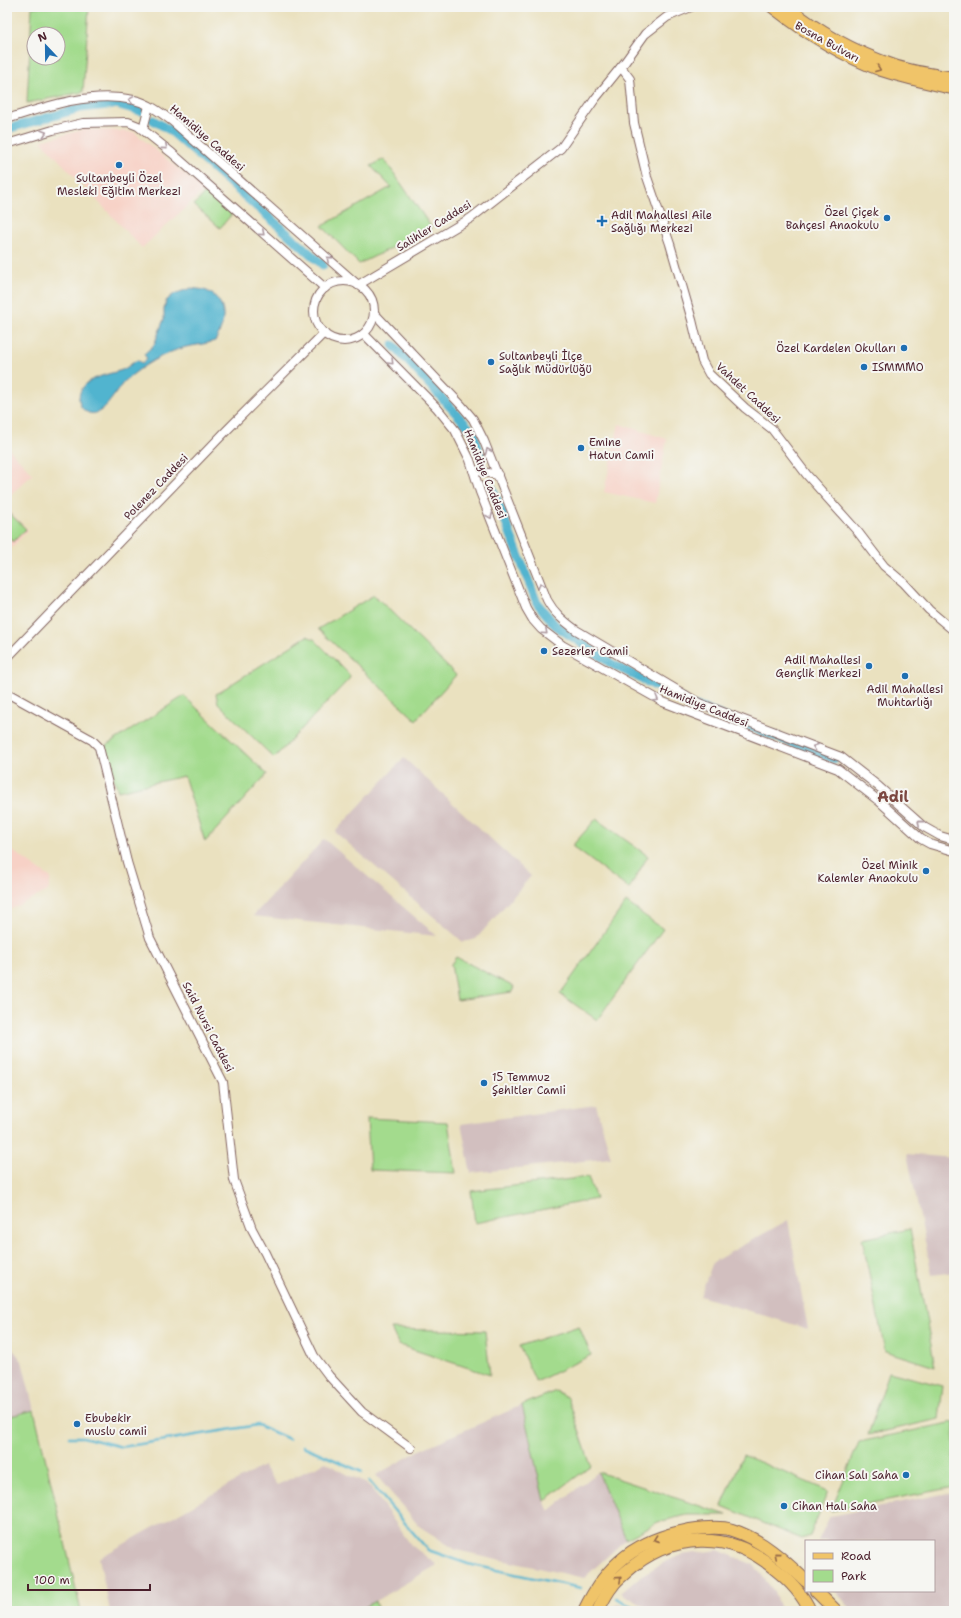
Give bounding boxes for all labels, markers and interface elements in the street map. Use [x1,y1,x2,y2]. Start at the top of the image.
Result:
street label: Bosna Bulvarı [792,18,862,66]
north arrow [26,26,66,66]
text: N [36,28,50,46]
one-way arrow [875,64,882,72]
one-way arrow [128,96,134,105]
street label: Hamidiye Caddesi [166,101,248,175]
one-way arrow [41,129,48,138]
one-way arrow [160,143,167,150]
marker: Sultanbeyli Özel Mesleki Eğitim Merkezi [114,160,124,170]
place label: Sultanbeyli Özel Mesleki Eğitim Merkezi [57,171,181,199]
street label: Salihler Caddesi [394,197,474,255]
place label: Özel Çiçek Bahçesi Anaokulu [786,205,879,233]
place label: Adil Mahallesi Aile Sağlığı Merkezi [611,208,712,236]
marker: Özel Çiçek Bahçesi Anaokulu [882,213,892,223]
marker: Adil Mahallesi Aile Sağlığı Merkezi [596,215,608,227]
one-way arrow [258,228,265,235]
one-way arrow [326,256,334,264]
place label: Özel Kardelen Okulları [776,341,896,356]
marker: Özel Kardelen Okulları [899,343,909,353]
place label: Sultanbeyli İlçe Sağlık Müdürlüğü [499,349,592,377]
one-way arrow [386,357,394,365]
marker: Sultanbeyli İlçe Sağlık Müdürlüğü [486,357,496,367]
street label: Vahdet Caddesi [712,359,784,427]
place label: ISMMMO [872,360,924,375]
marker: ISMMMO [859,362,869,372]
street label: Hamidiye Caddesi [460,427,510,521]
place label: Emine Hatun Camii [589,435,654,463]
marker: Emine Hatun Camii [576,443,586,453]
one-way arrow [485,447,493,454]
street label: Polenez Caddesi [121,451,191,523]
one-way arrow [485,512,493,519]
one-way arrow [537,581,545,588]
one-way arrow [540,627,548,635]
place label: Sezerler Camii [552,644,628,659]
marker: Sezerler Camii [539,646,549,656]
place label: Adil Mahallesi Gençlik Merkezi [776,653,861,681]
marker: Adil Mahallesi Gençlik Merkezi [864,661,874,671]
marker: Adil Mahallesi Muhtarlığı [900,671,910,681]
street label: Hamidiye Caddesi [657,681,751,731]
place label: Adil Mahallesi Muhtarlığı [867,682,943,710]
one-way arrow [652,694,659,701]
one-way arrow [812,743,819,751]
district label: Adil [877,787,909,807]
one-way arrow [917,820,924,827]
place label: Özel Minik Kalemler Anaokulu [818,858,918,886]
marker: Özel Minik Kalemler Anaokulu [921,866,931,876]
street label: Said Nursi Caddesi [179,979,237,1075]
place label: 15 Temmuz Şehitler Camii [492,1070,566,1098]
marker: 15 Temmuz Şehitler Camii [479,1078,489,1088]
place label: Ebubekir muslu camii [85,1411,147,1439]
marker: Ebubekir muslu camii [72,1419,82,1429]
place label: Cihan Salı Saha [815,1468,898,1483]
marker: Cihan Salı Saha [901,1470,911,1480]
place label: Cihan Halı Saha [792,1499,877,1514]
marker: Cihan Halı Saha [779,1501,789,1511]
one-way arrow [652,1535,659,1543]
legend [805,1540,935,1592]
text: Road [841,1548,872,1564]
one-way arrow [774,1553,782,1560]
scale bar [28,1566,150,1592]
text: Park [841,1568,867,1584]
text: 100 m [34,1572,70,1588]
one-way arrow [614,1576,622,1583]

